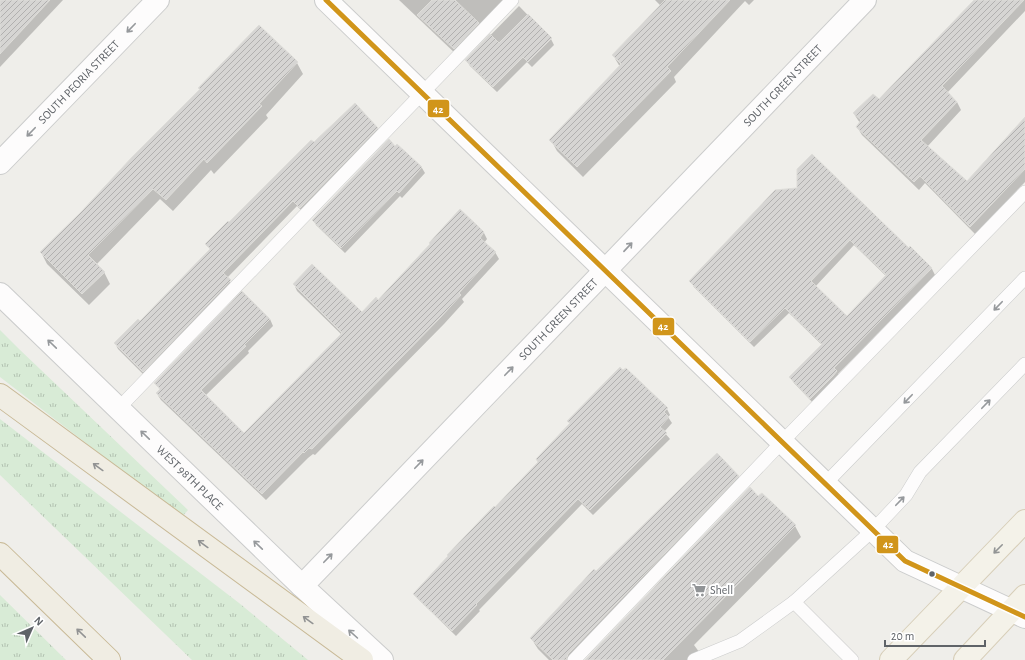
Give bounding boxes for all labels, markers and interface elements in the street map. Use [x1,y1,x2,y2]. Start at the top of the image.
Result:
one-way arrow [126,23,136,33]
street label: SOUTH PEORIA STREET [36,38,122,126]
street label: SOUTH GREEN STREET [741,42,825,129]
line badge: 42 [427,99,450,118]
text: 42 [433,104,443,115]
one-way arrow [26,127,36,137]
one-way arrow [623,242,633,252]
street label: SOUTH GREEN STREET [517,276,600,362]
one-way arrow [993,301,1003,311]
line badge: 42 [652,317,675,336]
text: 42 [658,321,668,332]
one-way arrow [47,339,57,349]
one-way arrow [504,366,514,376]
one-way arrow [903,394,912,404]
one-way arrow [981,399,990,409]
one-way arrow [140,430,150,440]
street label: WEST 98TH PLACE [154,443,226,512]
one-way arrow [414,459,423,469]
one-way arrow [93,463,104,471]
one-way arrow [895,496,904,506]
line badge: 42 [876,535,899,554]
text: 42 [883,539,893,550]
one-way arrow [198,540,209,548]
one-way arrow [253,540,263,550]
one-way arrow [993,544,1003,554]
one-way arrow [324,553,333,563]
unlabelled marker [927,569,937,579]
supermarket icon: Shell [691,582,707,598]
place label: Shell [710,584,733,596]
north arrow [12,608,52,648]
text: N [32,615,45,628]
one-way arrow [303,616,314,625]
scale bar [885,622,985,648]
one-way arrow [76,628,86,638]
one-way arrow [348,629,358,638]
text: 20 m [891,630,914,642]

